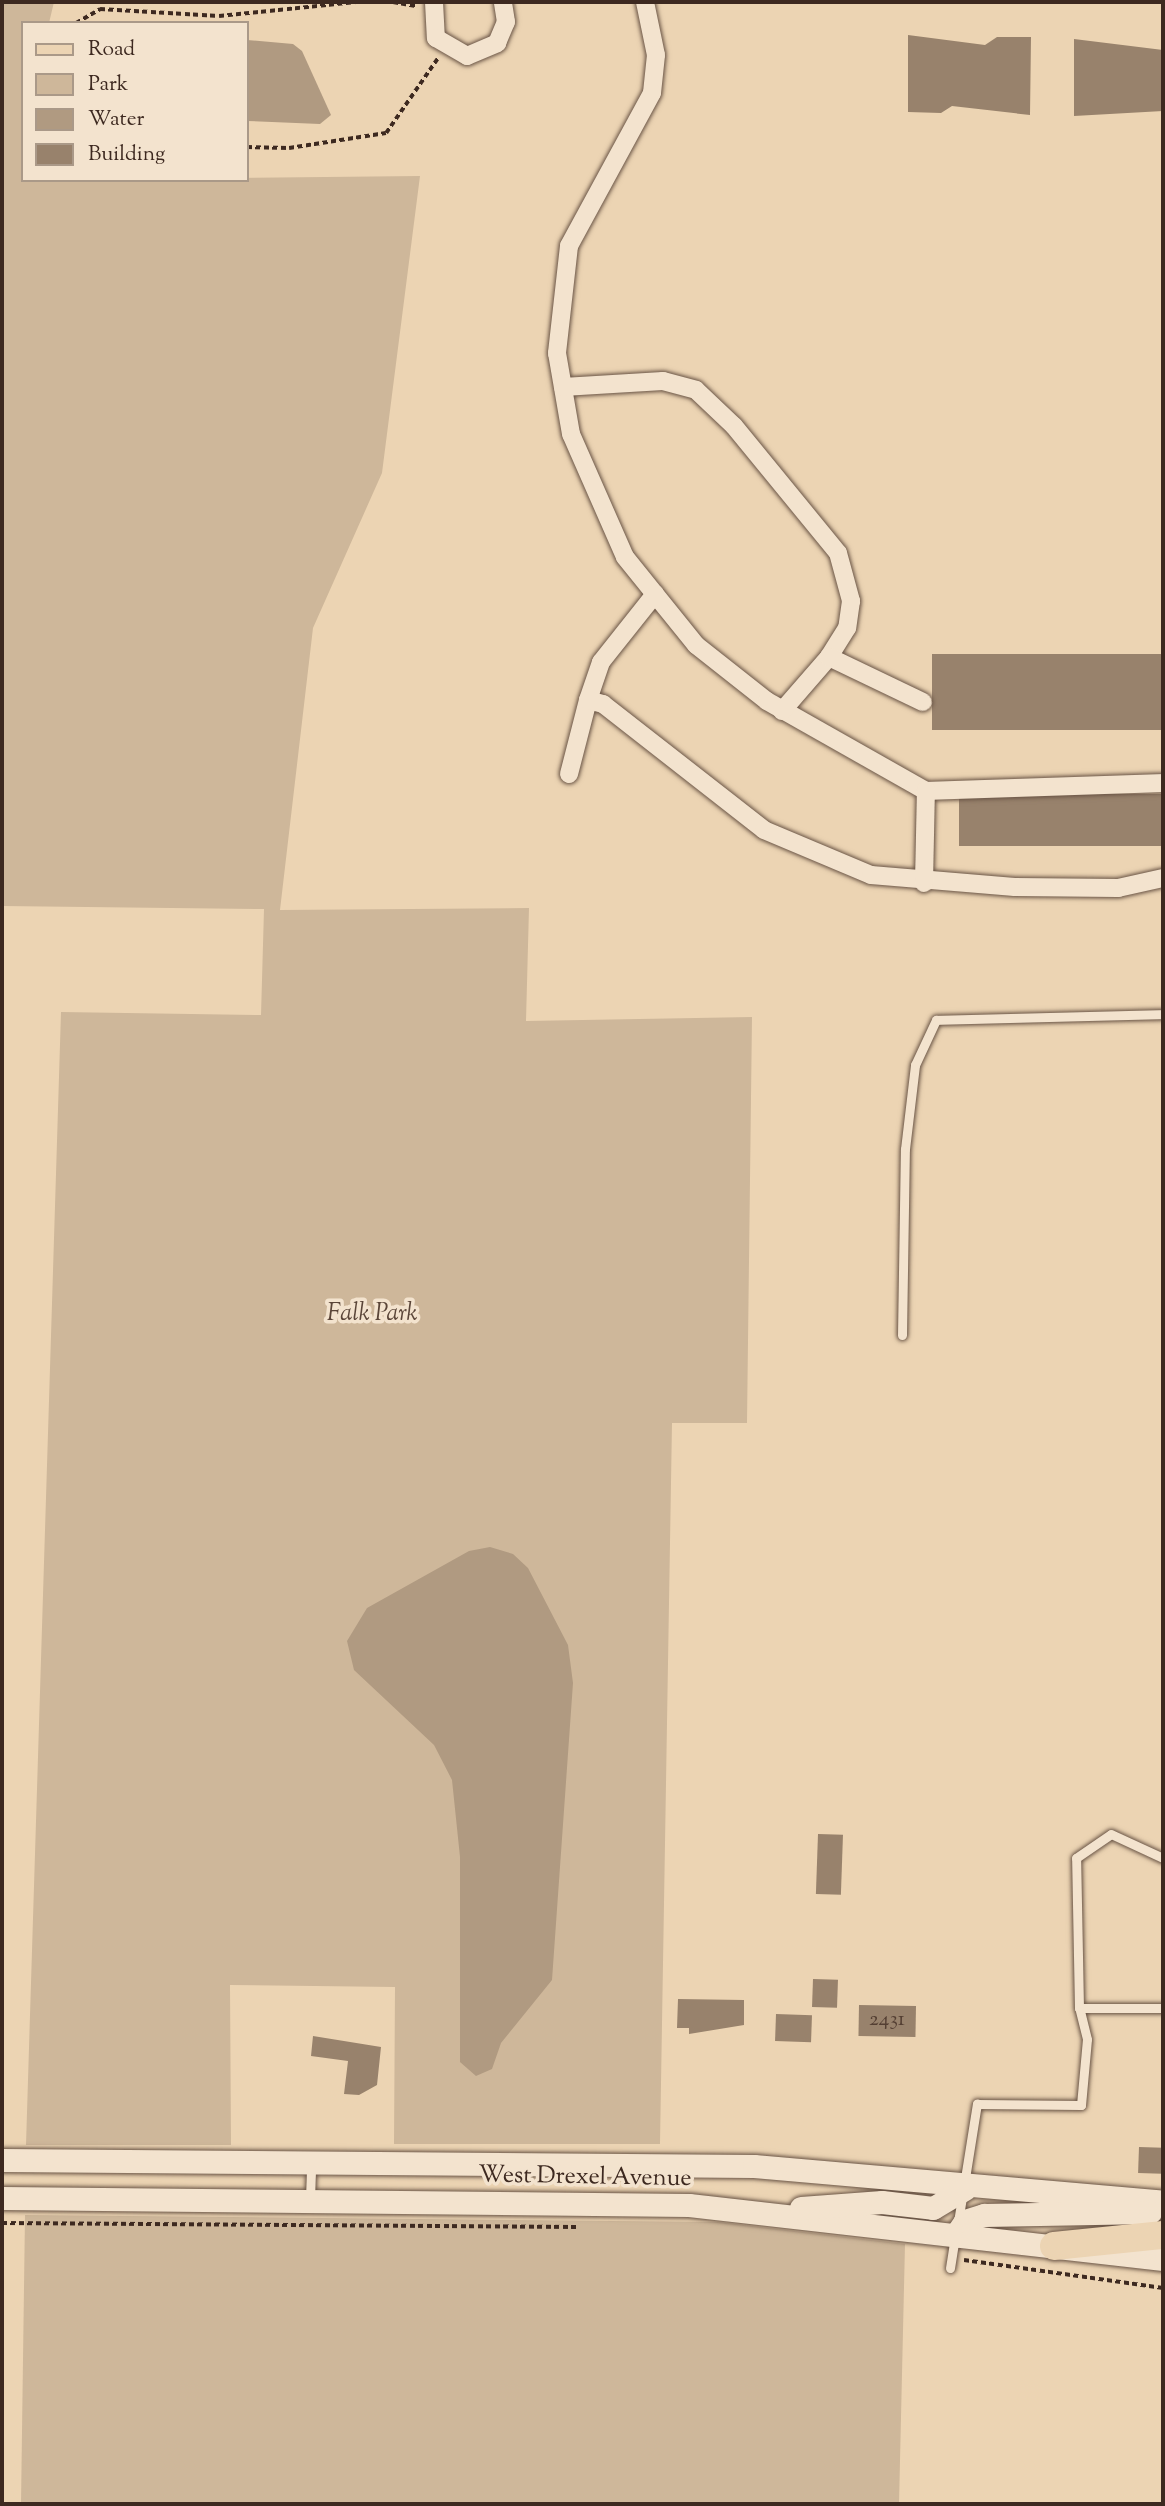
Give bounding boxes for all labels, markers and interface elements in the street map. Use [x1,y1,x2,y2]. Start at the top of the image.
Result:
legend [21,21,248,182]
text: Road [88,35,135,65]
text: Park [88,70,128,100]
text: Water [88,105,144,135]
text: Building [88,140,165,170]
park label: Falk Park [327,1301,417,1329]
house number: 2431 [869,2007,905,2033]
street label: West Drexel Avenue [478,2162,692,2194]

